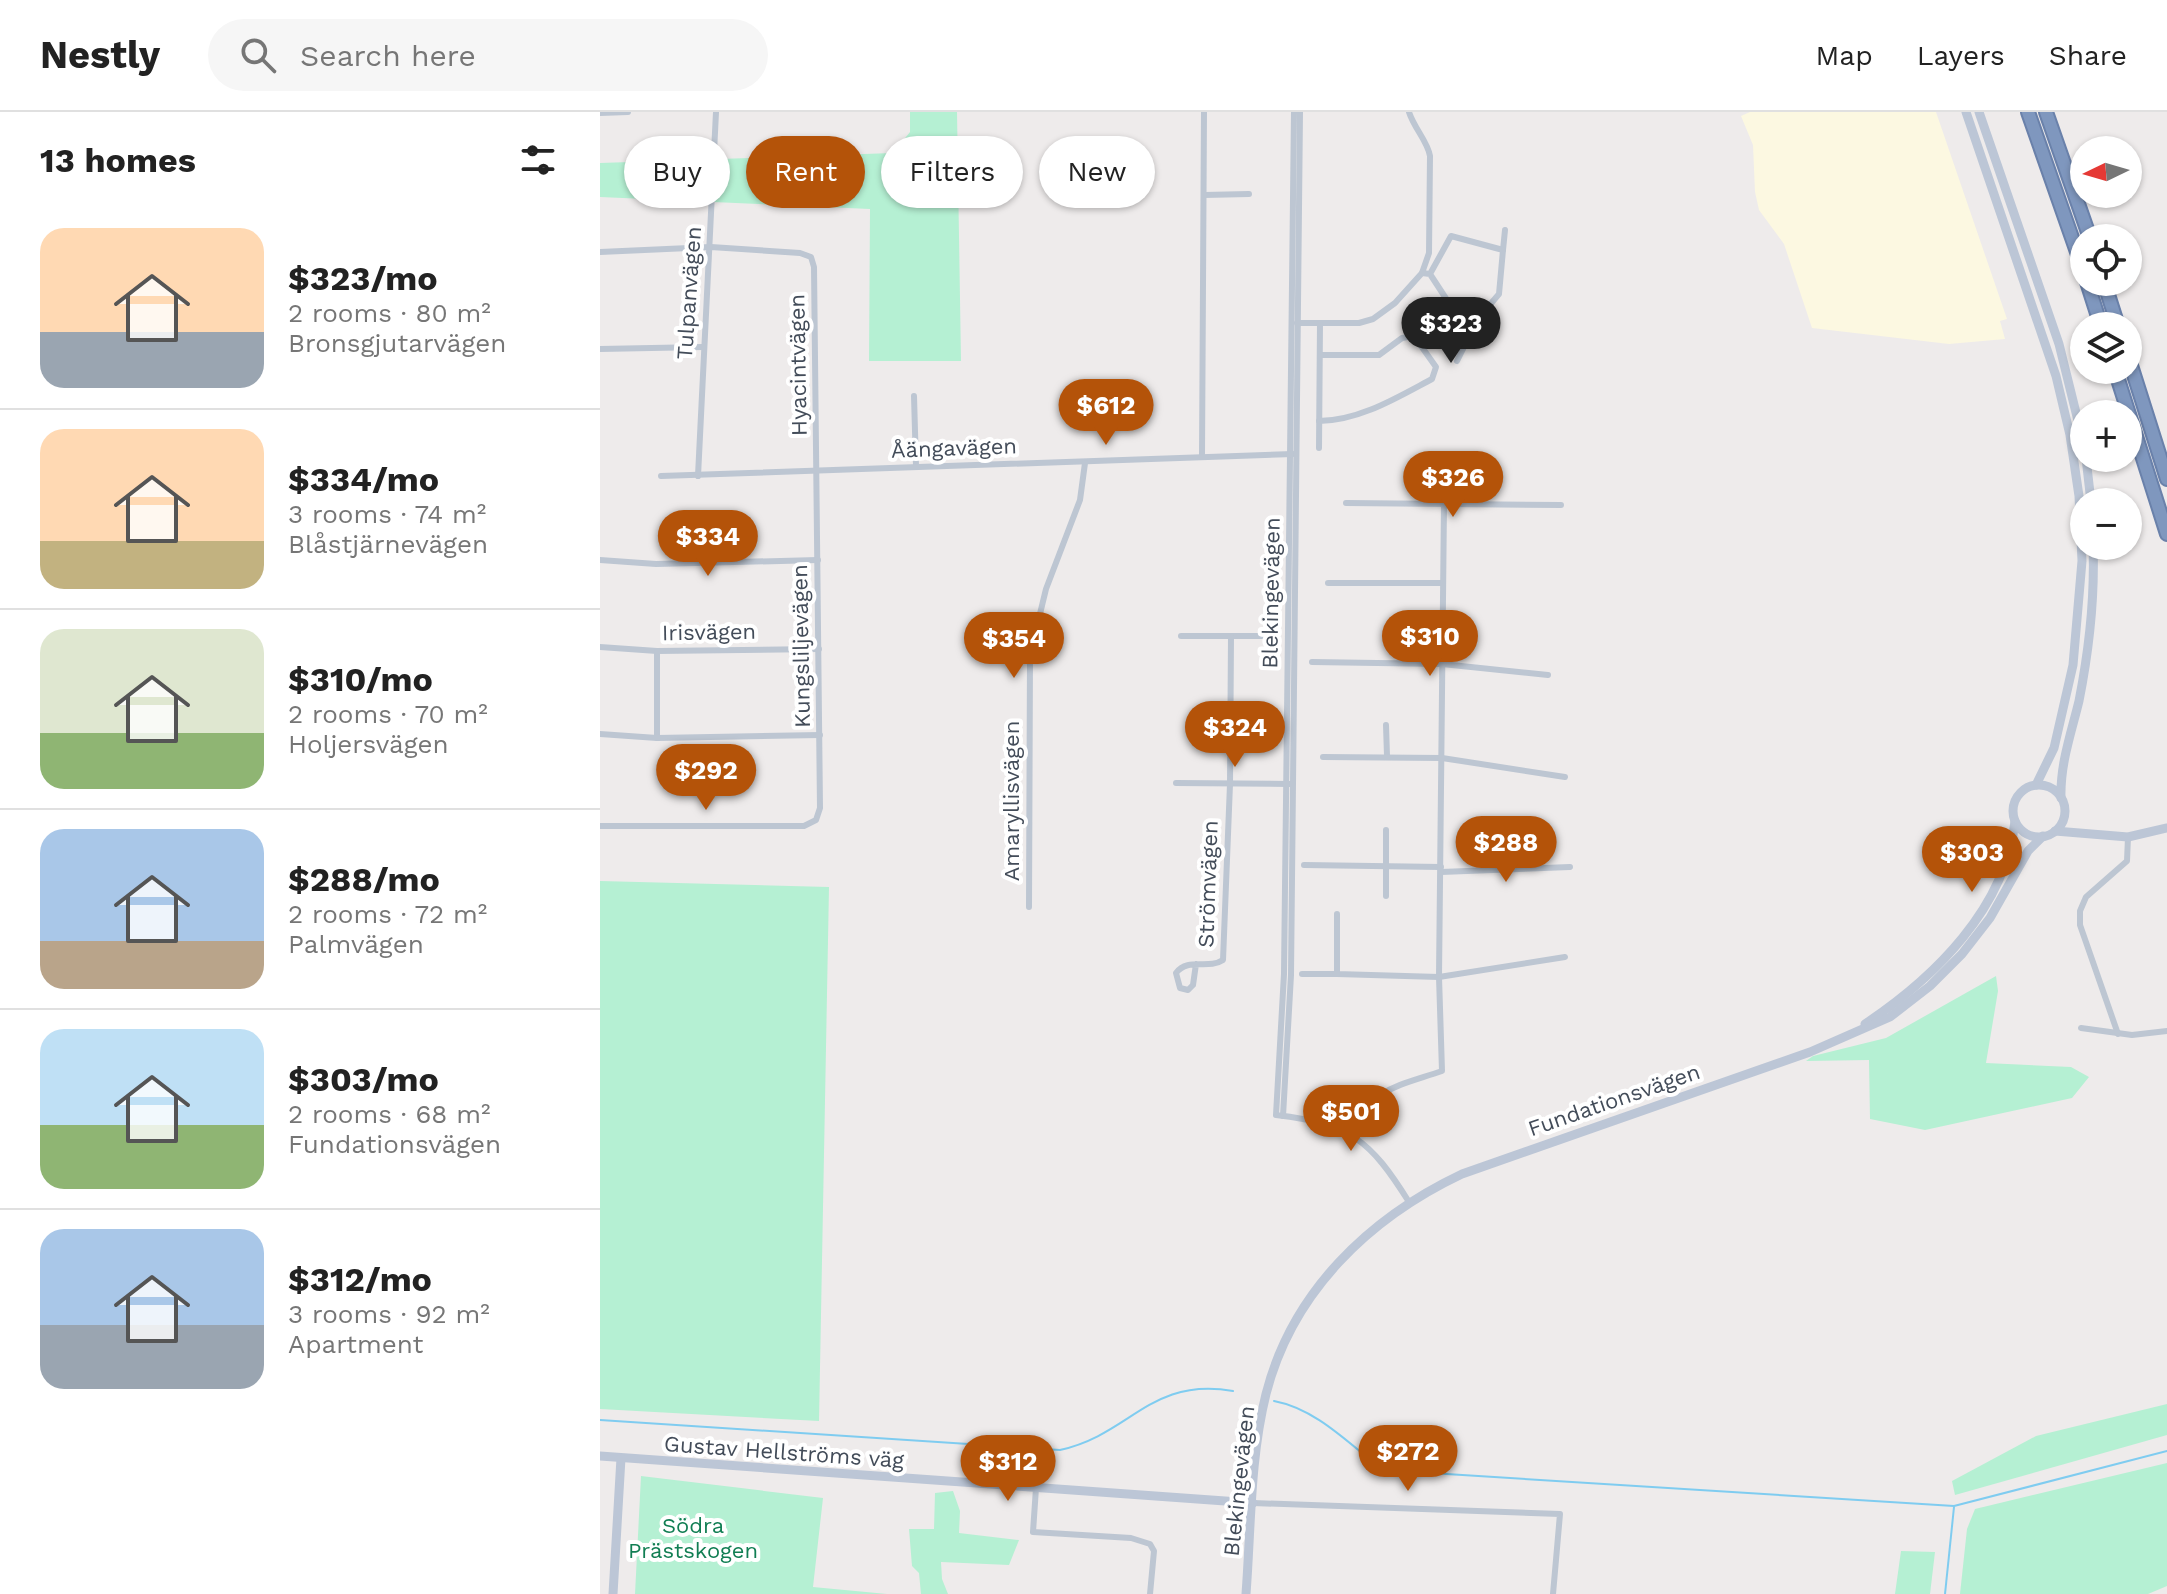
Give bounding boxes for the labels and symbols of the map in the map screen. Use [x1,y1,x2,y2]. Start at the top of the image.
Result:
north arrow [2070,136,2142,208]
street label: Tulpanvägen [672,226,706,360]
street label: Hyacintvägen [784,294,812,436]
pin: $323 [1404,297,1498,365]
pin: $612 [1059,379,1153,447]
street label: Åängavägen [891,433,1017,463]
pin: $326 [1406,451,1500,519]
pin: $334 [661,510,755,578]
street label: Blekingevägen [1257,517,1285,669]
street label: Kungsliljevägen [787,564,815,728]
pin: $310 [1383,610,1477,678]
pin: $354 [967,612,1061,680]
street label: Irisvägen [662,619,756,645]
pin: $324 [1188,701,1282,769]
street label: Amaryllisvägen [999,721,1024,881]
pin: $292 [659,744,753,812]
pin: $288 [1459,816,1553,884]
street label: Strömvägen [1193,820,1223,948]
pin: $303 [1925,826,2019,894]
street label: Fundationsvägen [1525,1059,1703,1141]
pin: $501 [1304,1085,1398,1153]
street label: Blekingevägen [1219,1404,1259,1558]
pin: $272 [1361,1425,1455,1493]
street label: Gustav Hellströms väg [663,1431,905,1473]
pin: $312 [961,1435,1055,1503]
park label: Södra Prästskogen [628,1513,758,1563]

